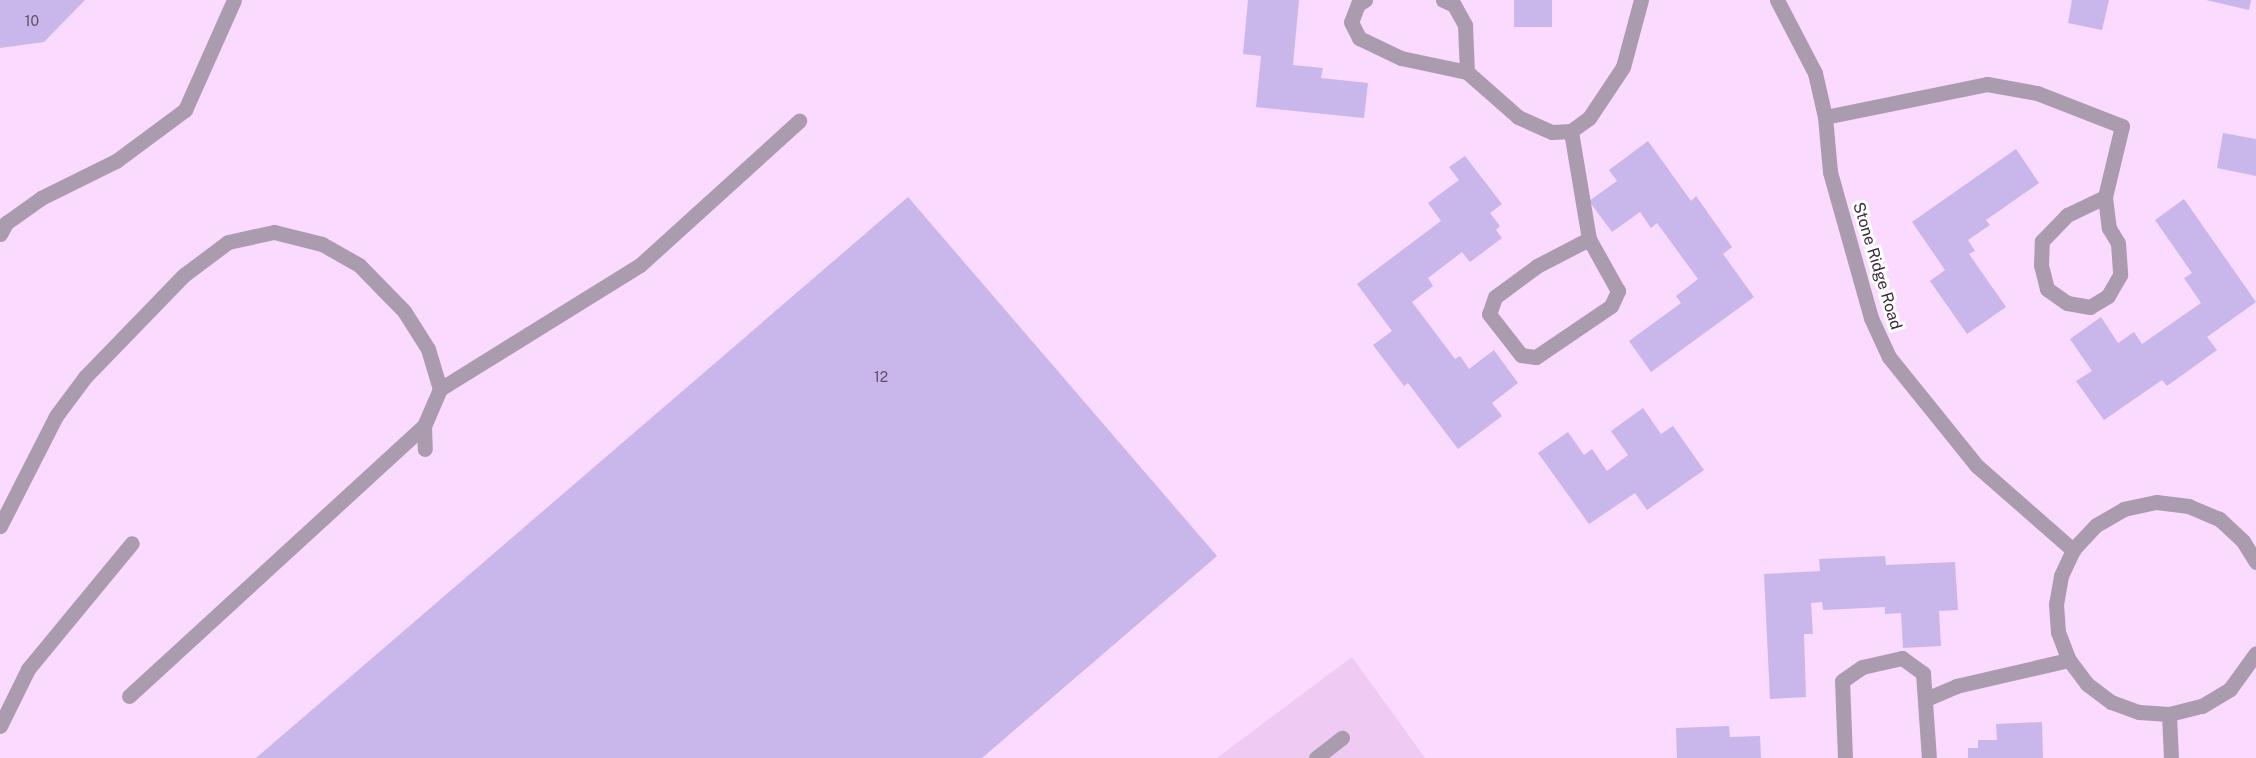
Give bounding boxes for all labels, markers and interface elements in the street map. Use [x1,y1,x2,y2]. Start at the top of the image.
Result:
house number: 10 [25,13,39,29]
street label: Stone Ridge Road [1848,200,1906,332]
house number: 12 [874,369,888,385]

